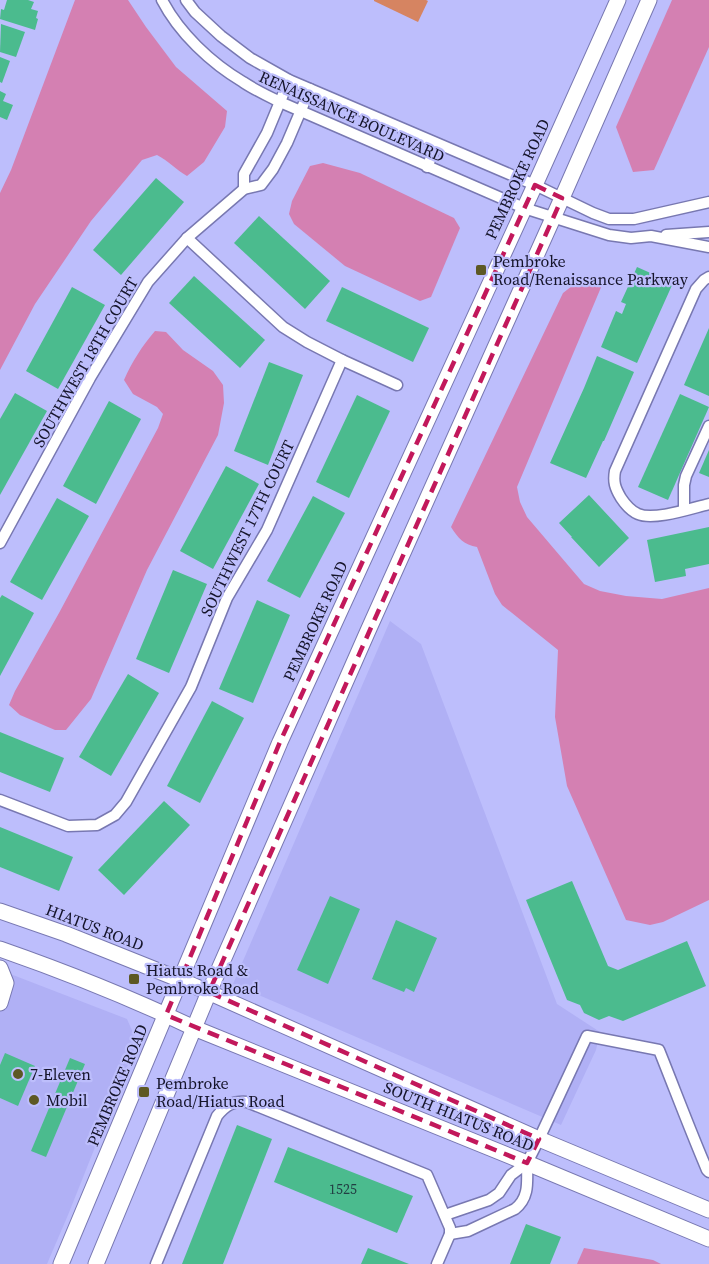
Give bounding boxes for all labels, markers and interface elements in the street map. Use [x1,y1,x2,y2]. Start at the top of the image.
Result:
street label: RENAISSANCE BOULEVARD [256,65,448,167]
street label: PEMBROKE ROAD [479,115,555,243]
place label: Pembroke Road/Renaissance Parkway [493,250,689,290]
marker: Pembroke Road/Renaissance Parkway [474,263,488,277]
street label: SOUTHWEST 18TH COURT [27,273,143,451]
street label: SOUTHWEST 17TH COURT [195,436,299,620]
street label: PEMBROKE ROAD [277,557,353,685]
street label: HIATUS ROAD [43,898,147,956]
place label: Hiatus Road & Pembroke Road [146,959,259,999]
marker: Hiatus Road & Pembroke Road [127,972,141,986]
street label: PEMBROKE ROAD [81,1021,153,1149]
place label: 7-Eleven [30,1063,91,1085]
marker: 7-Eleven [11,1067,25,1081]
place label: Pembroke Road/Hiatus Road [156,1072,285,1112]
street label: SOUTH HIATUS ROAD [381,1076,537,1156]
marker: Pembroke Road/Hiatus Road [137,1085,151,1099]
place label: Mobil [46,1089,88,1111]
marker: Mobil [27,1093,41,1107]
house number: 1525 [329,1179,357,1199]

